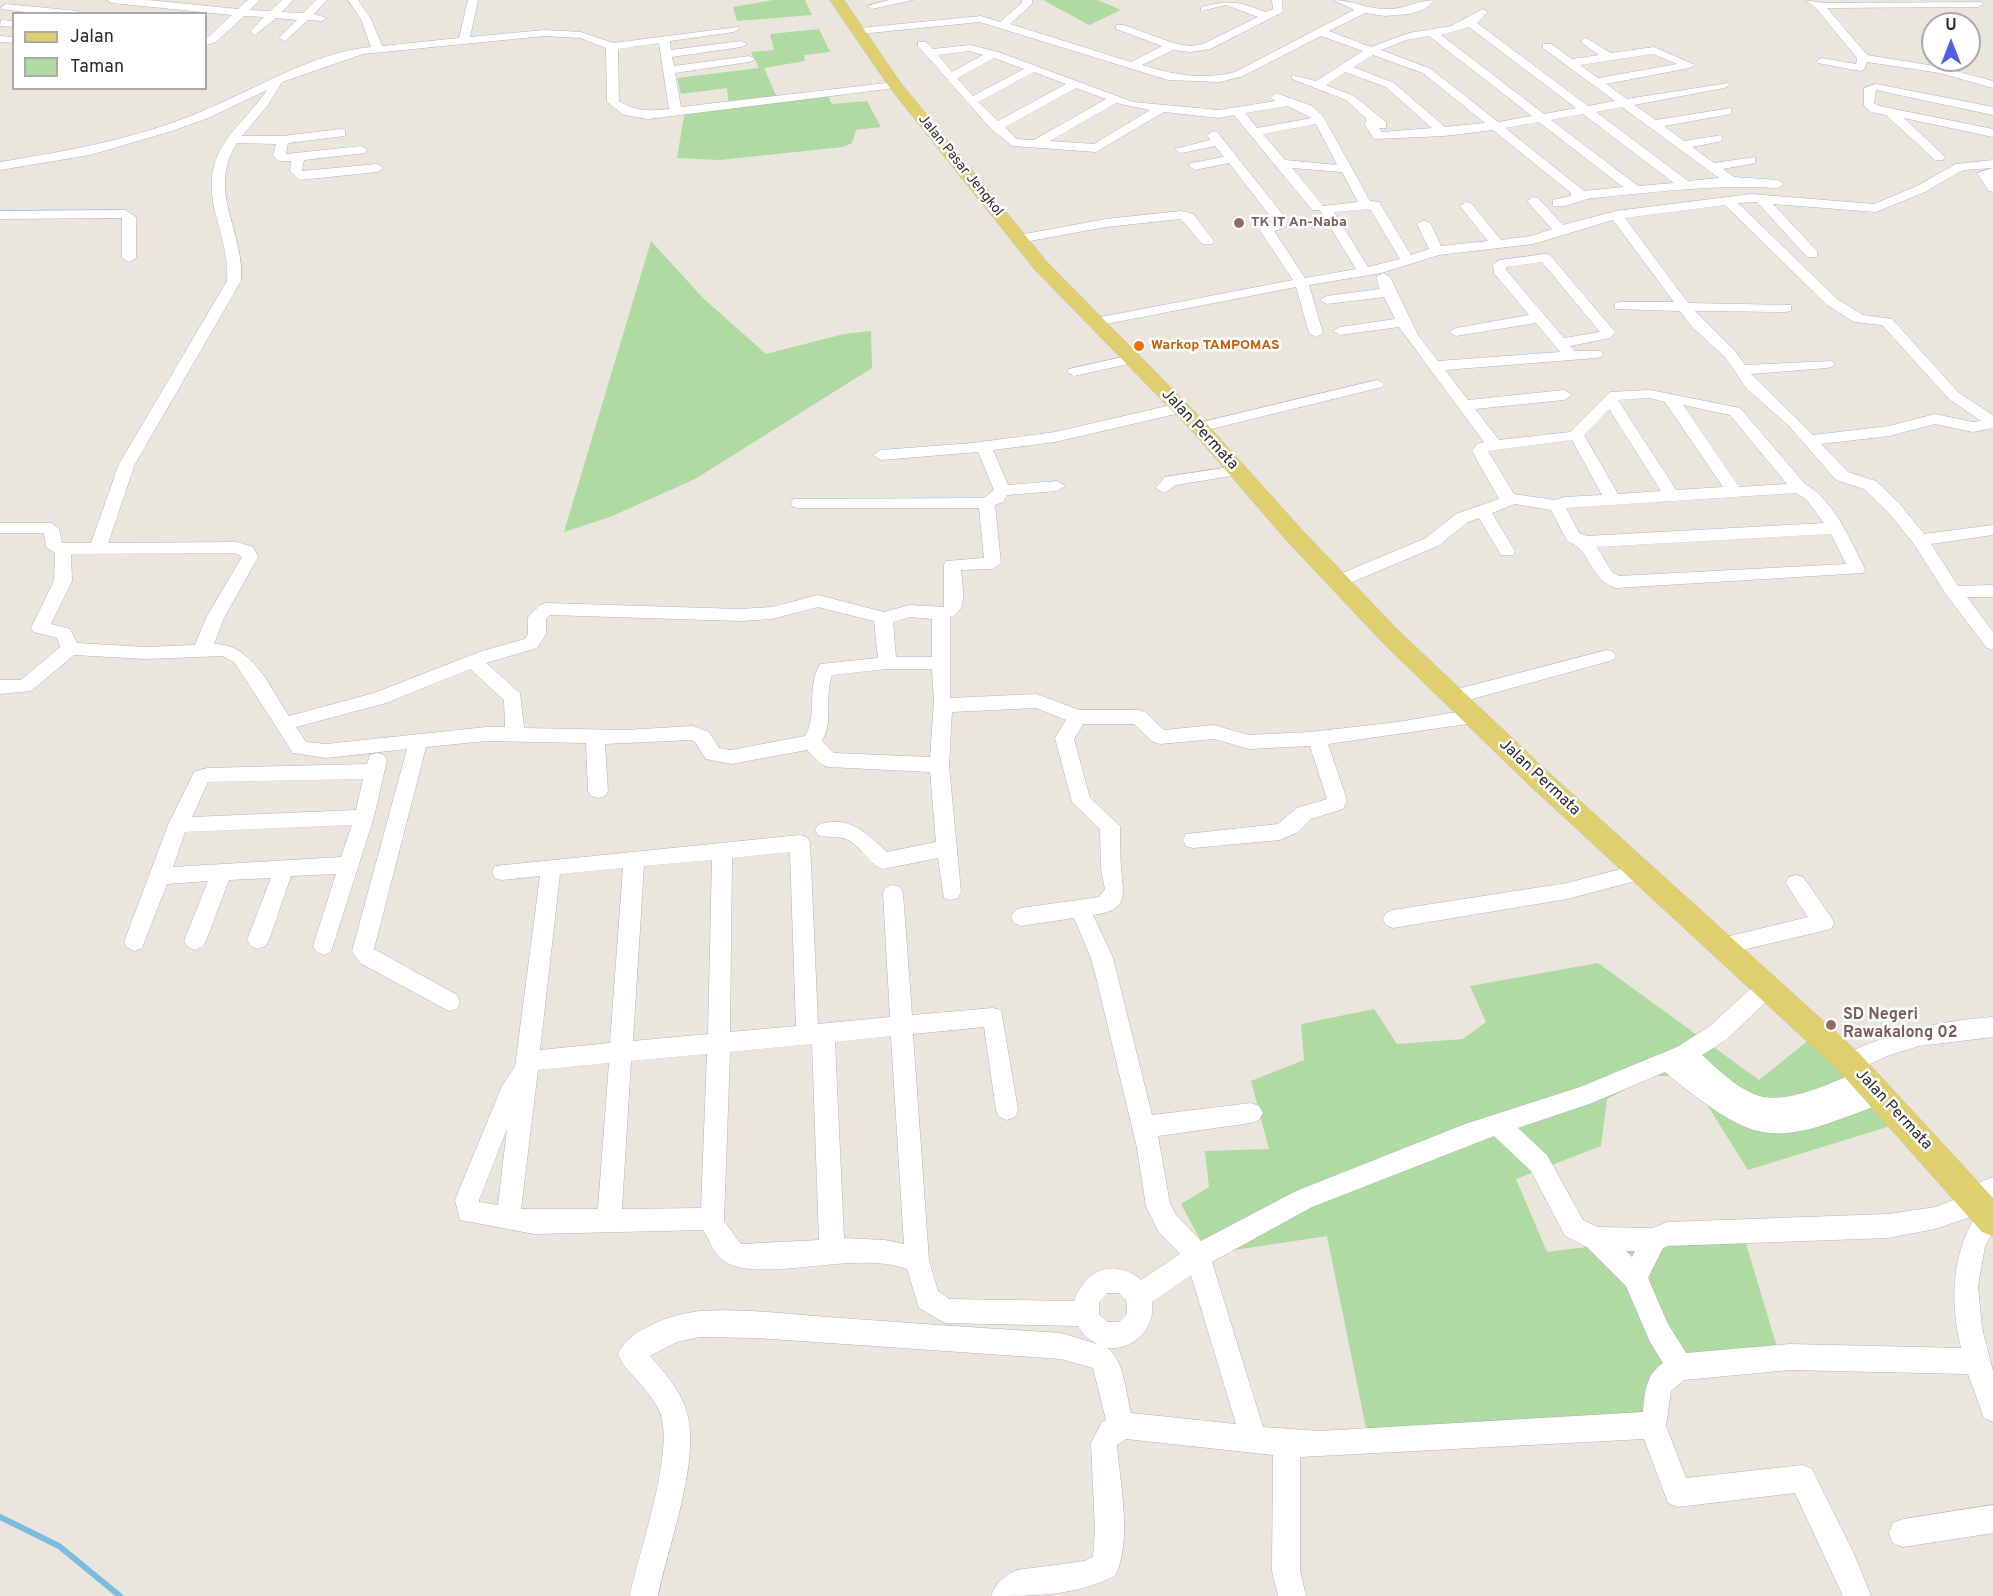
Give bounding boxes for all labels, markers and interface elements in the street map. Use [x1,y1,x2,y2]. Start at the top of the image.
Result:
legend [12,12,207,90]
north arrow [1921,12,1981,72]
text: U [1945,16,1957,36]
text: Jalan [70,26,114,49]
text: Taman [70,56,124,79]
street label: Jalan Pasar Jengkol [914,112,1006,220]
place label: TK IT An-Naba [1251,215,1347,231]
marker: TK IT An-Naba [1232,216,1246,230]
place label: Warkop TAMPOMAS [1151,338,1279,354]
marker: Warkop TAMPOMAS [1132,339,1146,353]
street label: Jalan Permata [1157,385,1241,475]
street label: Jalan Permata [1494,736,1584,820]
place label: SD Negeri Rawakalong 02 [1843,1006,1957,1044]
marker: SD Negeri Rawakalong 02 [1824,1018,1838,1032]
street label: Jalan Permata [1851,1065,1935,1155]

